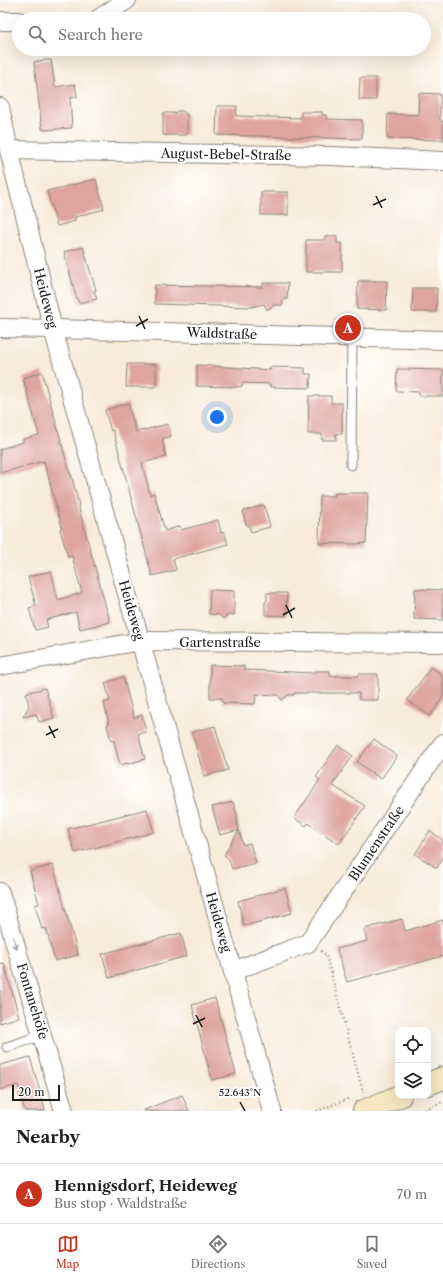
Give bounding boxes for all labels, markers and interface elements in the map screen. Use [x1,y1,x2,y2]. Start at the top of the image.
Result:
search box [12,12,431,56]
icon: search [26,23,48,45]
text: Search here [58,25,143,44]
street label: August-Bebel-Straße [160,145,291,163]
street label: Heideweg [31,266,61,330]
pin: A [335,313,361,343]
street label: Waldstraße [186,324,257,342]
your location [207,407,227,427]
street label: Heideweg [116,578,148,642]
street label: Gartenstraße [179,634,261,650]
street label: Blumenstraße [345,802,407,884]
street label: Heideweg [203,890,235,954]
one-way arrow [12,936,19,949]
street label: Fontanehöfe [14,961,52,1041]
map controls [395,1027,431,1099]
button: locate [395,1027,431,1063]
button: layers [395,1063,431,1099]
scale bar [12,1083,60,1102]
text: 20 m [18,1085,44,1099]
text: 52.643°N [219,1086,261,1099]
text: Nearby [16,1127,80,1147]
text: Hennigsdorf, Heideweg [54,1176,237,1195]
text: A [24,1186,34,1202]
text: 70 m [397,1186,427,1202]
text: Bus stop · Waldstraße [54,1195,187,1211]
tab: Map [56,1233,79,1271]
tab: Directions [191,1233,245,1271]
tab: Saved [357,1233,387,1271]

